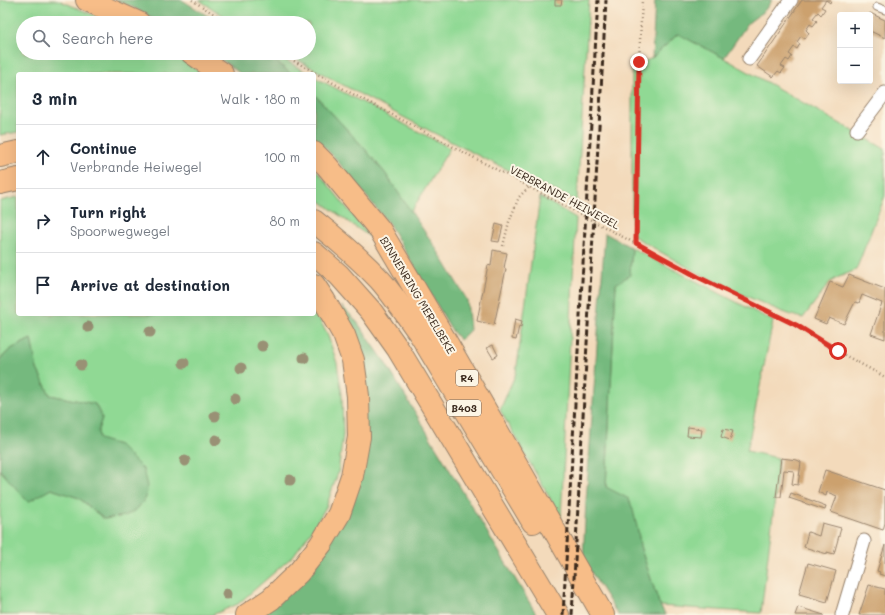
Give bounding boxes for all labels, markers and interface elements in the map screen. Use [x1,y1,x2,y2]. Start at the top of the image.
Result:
map controls [837,12,873,84]
button: + [837,12,873,48]
search box [16,16,316,60]
icon: search [30,27,52,49]
text: Search here [62,28,153,48]
button: − [837,48,873,84]
route end [630,53,648,71]
text: 3 min [32,87,77,109]
text: Walk · 180 m [220,90,300,107]
text: Continue [70,138,137,158]
icon: ahead [32,146,54,168]
text: 100 m [264,148,300,165]
text: Verbrande Heiwegel [70,158,202,175]
street label: VERBRANDE HEIWEGEL [507,162,623,232]
text: Turn right [70,202,147,222]
icon: right [32,210,54,232]
text: 80 m [270,212,300,229]
text: Spoorwegwegel [70,222,170,239]
street label: BINNENRING MERELBEKE [377,234,459,356]
icon: arrive [32,274,54,296]
text: Arrive at destination [70,275,230,295]
route start [829,342,847,360]
road number: R4 [456,370,478,386]
road number: B403 [447,400,481,416]

